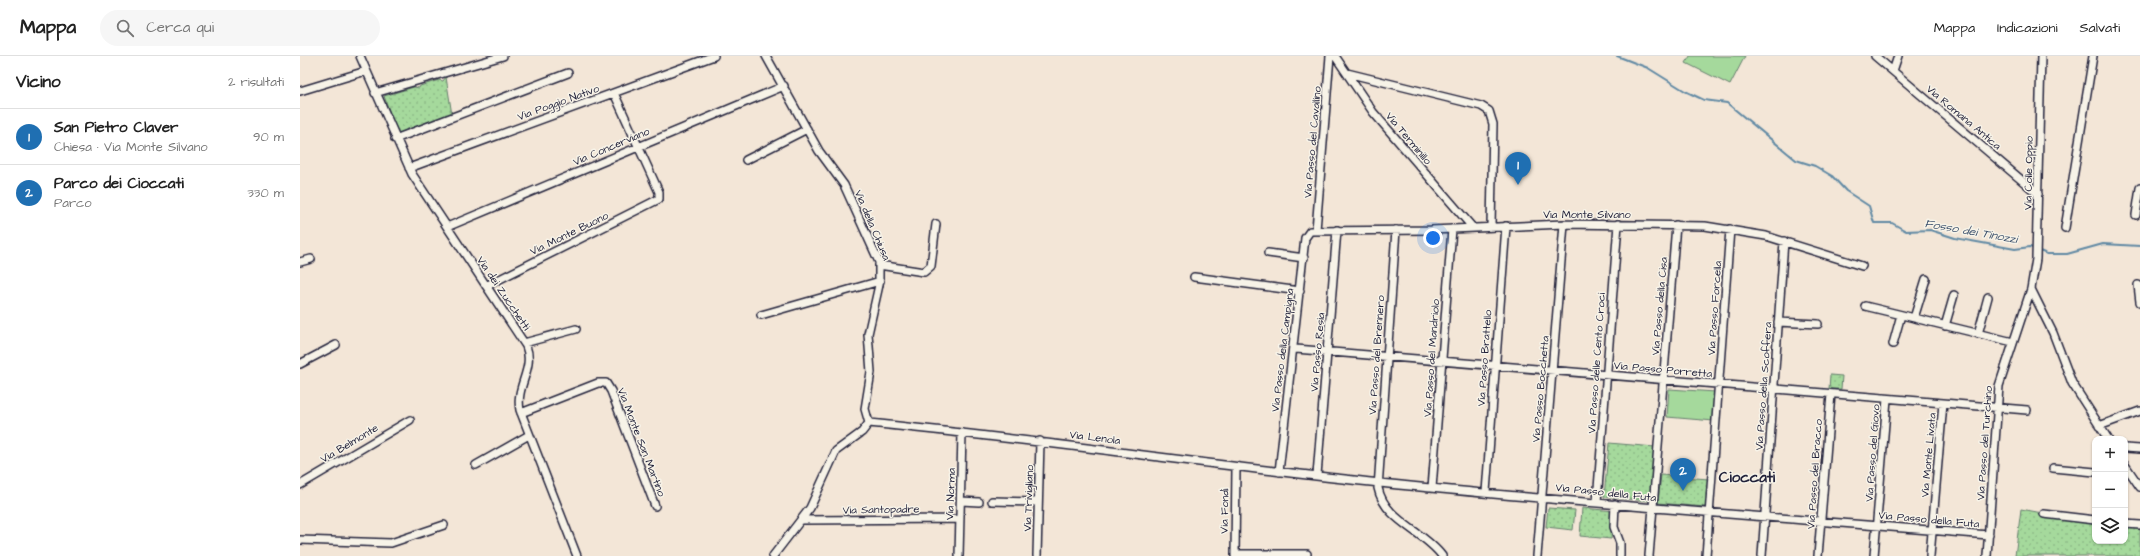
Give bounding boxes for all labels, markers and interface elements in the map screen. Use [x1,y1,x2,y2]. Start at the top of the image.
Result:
search box [100,10,380,46]
text: Mappa [20,14,76,41]
icon: search [114,17,136,39]
text: Cerca qui [146,17,214,38]
text: Mappa [1934,18,1975,38]
text: Indicazioni [1997,18,2058,38]
text: Salvati [2080,18,2120,38]
text: Vicino [16,70,61,94]
text: 2 risultati [228,73,284,91]
street label: Via Poggio Nativo [515,80,602,125]
street label: Via Romana Antica [1923,82,2005,153]
street label: Via Passo del Cavallino [1300,85,1325,198]
street label: Via Terminillo [1382,109,1436,168]
text: San Pietro Claver [54,117,178,138]
street label: Via Concerviano [571,123,652,169]
text: 1 [28,128,30,146]
text: 90 m [253,128,284,146]
street label: Via Colle Oppio [2020,135,2037,210]
text: Chiesa · Via Monte Silvano [54,138,208,156]
pin: 1 [1505,152,1531,185]
text: Parco dei Cioccati [54,173,184,194]
text: 2 [25,184,33,202]
text: 330 m [247,184,284,202]
street label: Via della Chiusa [851,188,894,263]
text: Parco [54,194,92,212]
street label: Via Monte Silvano [1543,207,1632,222]
street label: Via Monte Buono [528,208,612,259]
water label: Fosso dei Tinozzi [1923,215,2021,248]
your location [1423,228,1443,248]
street label: Via dei Zucchetti [473,253,534,334]
street label: Via Passo della Cisa [1648,256,1671,356]
street label: Via Passo Forcella [1704,260,1725,356]
street label: Via Passo della Campigna [1267,287,1299,413]
street label: Via Passo delle Cento Croci [1584,292,1609,434]
street label: Via Passo del Brennero [1365,294,1388,415]
street label: Via Passo del Mandriolo [1420,298,1443,418]
street label: Via Passo Brattello [1474,308,1495,407]
street label: Via Passo Resia [1307,311,1328,392]
street label: Via Passo della Scoffera [1752,321,1775,451]
street label: Via Passo Bocchetta [1528,335,1553,443]
street label: Via Passo Porretta [1613,358,1713,381]
street label: Via Passo del Turchino [1973,384,1996,501]
street label: Via Monte San Martino [614,386,669,499]
street label: Via Passo del Giovo [1862,403,1883,502]
street label: Via Monte Livata [1917,412,1940,498]
street label: Via Passo del Bracco [1803,418,1826,529]
street label: Via Belmonte [318,420,381,467]
street label: Via Lenola [1069,427,1122,448]
map controls [2092,436,2128,544]
button: + [2092,436,2128,472]
pin: 2 [1670,458,1696,491]
street label: Via Trivigliano [1020,464,1038,532]
street label: Via Norma [942,467,959,520]
district label: Cioccati [1719,467,1776,488]
button: − [2092,472,2128,508]
street label: Via Passo della Futa [1555,480,1657,505]
street label: Via Fondi [1217,488,1232,534]
street label: Via Santopadre [843,501,920,518]
street label: Via Passo della Futa [1878,508,1980,531]
button: layers [2092,508,2128,544]

